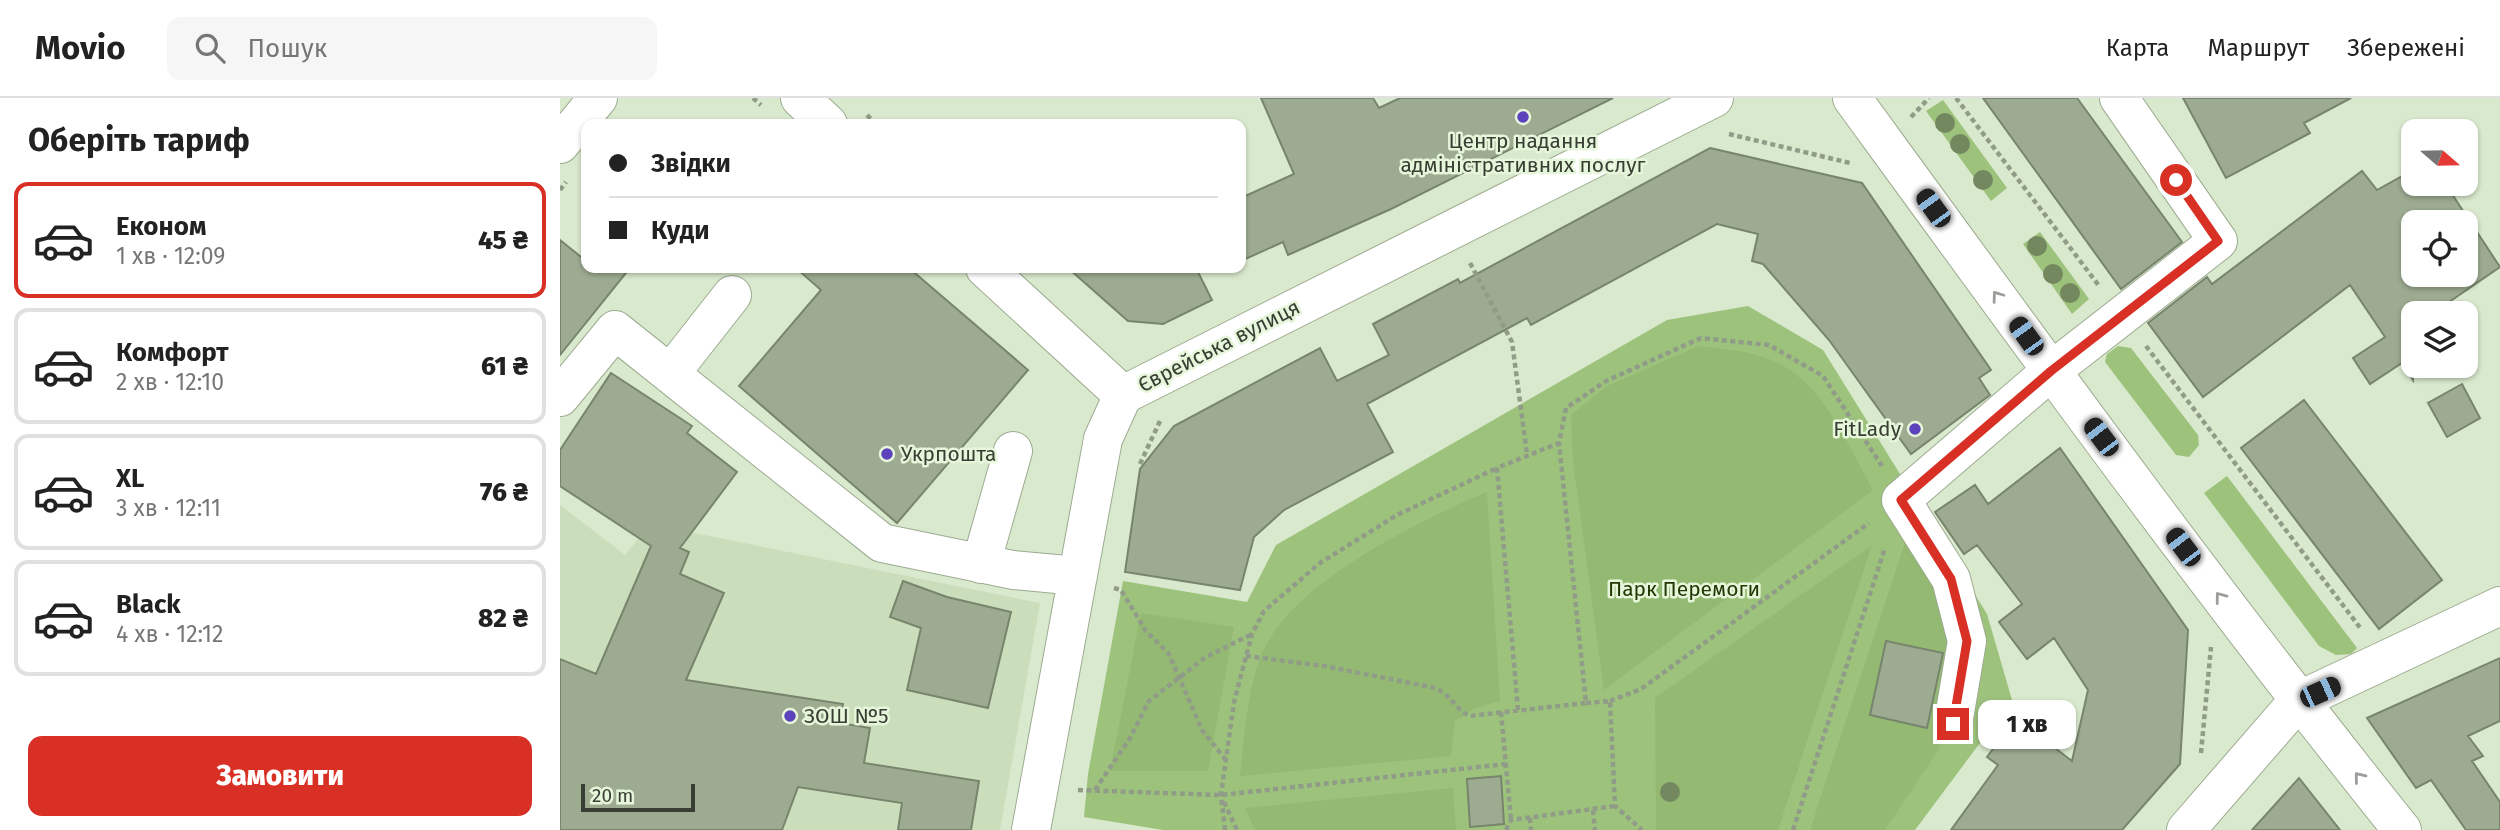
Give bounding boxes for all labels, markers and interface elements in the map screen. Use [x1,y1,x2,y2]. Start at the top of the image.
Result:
search box [167,17,657,80]
text: Movio [35,28,125,68]
icon: search [191,29,229,67]
text: Пошук [247,33,327,64]
text: Карта [2106,34,2169,62]
text: Маршрут [2207,34,2309,62]
text: Збережені [2347,34,2465,62]
marker: Центр надання адміністративних послуг [1515,109,1531,125]
north arrow [2401,119,2478,196]
map controls [2401,119,2478,378]
text: Оберіть тариф [28,121,250,159]
place label: Центр надання адміністративних послуг [1400,128,1646,178]
text: Звідки [651,148,731,179]
route start [2160,164,2192,196]
car [1913,185,1954,231]
icon: car [32,209,95,272]
button: locate [2401,210,2478,287]
text: Економ [116,211,206,242]
text: Куди [651,215,710,246]
text: 45 ₴ [478,225,528,256]
text: 1 хв · 12:09 [116,242,225,270]
one-way arrow [1992,291,2005,304]
street label: Єврейська вулиця [1134,294,1304,398]
button: layers [2401,301,2478,378]
car [2006,313,2047,359]
icon: car [32,335,95,398]
text: Комфорт [116,337,229,368]
text: 61 ₴ [481,351,528,382]
text: 2 хв · 12:10 [116,368,224,396]
car [2080,414,2123,460]
place label: FitLady [1833,416,1902,442]
marker: FitLady [1907,421,1923,437]
place label: Укрпошта [901,441,997,467]
marker: Укрпошта [879,446,895,462]
icon: car [32,461,95,524]
text: XL [116,463,144,494]
text: 76 ₴ [480,477,528,508]
text: 3 хв · 12:11 [116,494,221,522]
car [2162,524,2205,570]
park label: Парк Перемоги [1608,576,1760,602]
icon: car [32,587,95,650]
text: Black [116,589,181,620]
one-way arrow [2216,592,2228,605]
text: 82 ₴ [478,603,528,634]
text: 4 хв · 12:12 [116,620,223,648]
car [2297,674,2344,710]
callout: 1 хв [1978,700,2076,748]
place label: ЗОШ №5 [804,703,889,729]
marker: ЗОШ №5 [782,708,798,724]
route end [1937,708,1969,740]
text: 1 хв [2007,710,2047,738]
button: Замовити [28,736,532,816]
one-way arrow [2355,772,2367,785]
scale bar [581,781,695,813]
text: 20 m [592,784,633,807]

